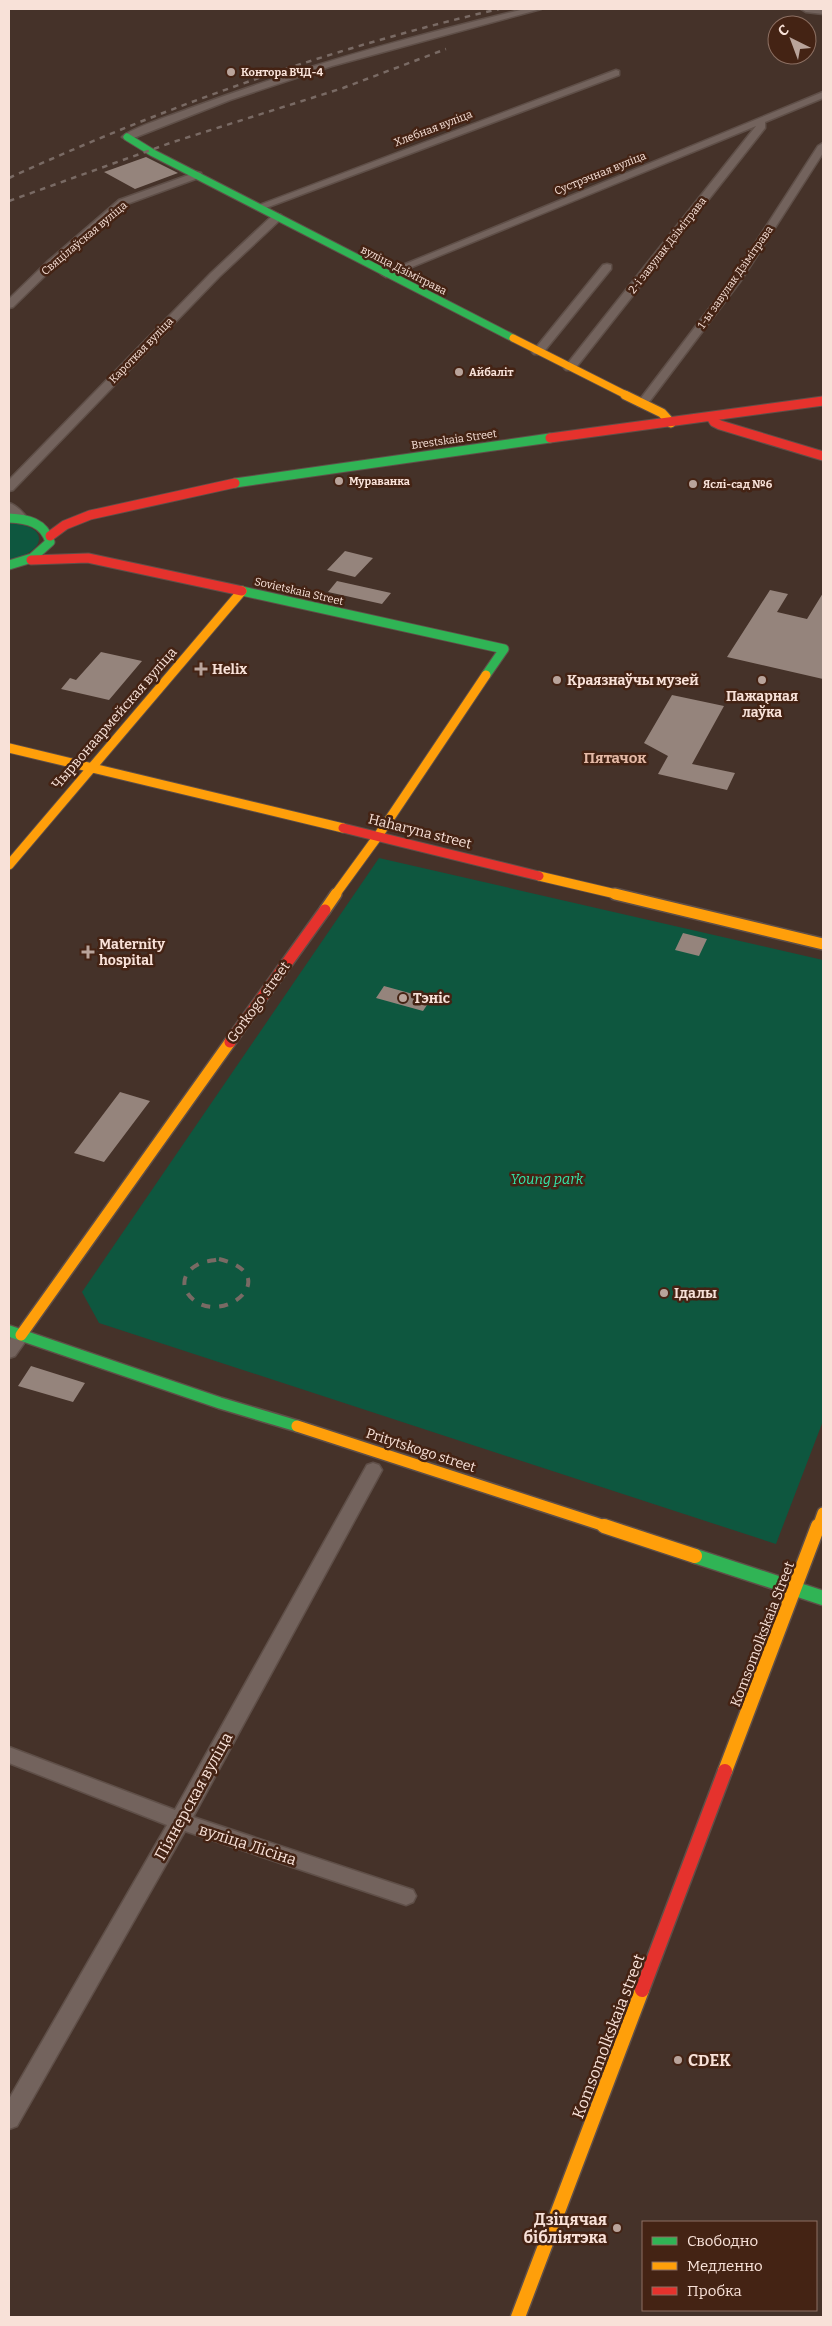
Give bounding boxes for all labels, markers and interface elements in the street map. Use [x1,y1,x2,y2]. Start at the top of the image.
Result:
north arrow [767,15,817,65]
text: С [775,21,793,40]
marker: Контора ВЧД-4 [225,66,237,78]
place label: Контора ВЧД-4 [241,66,324,79]
street label: Хлебная вуліца [392,108,474,149]
street label: Сустрэчная вуліца [552,149,648,198]
street label: 2-і завулак Дзімітрава [626,195,709,296]
street label: Свяцілаўская вуліца [39,199,130,278]
street label: 1-ы завулак Дзімітрава [695,223,776,331]
street label: вуліца Дзімітрава [359,243,449,298]
street label: Кароткая вуліца [107,315,176,386]
marker: Айбаліт [453,366,465,378]
place label: Айбаліт [469,366,514,379]
street label: Brestskaia Street [410,427,498,452]
marker: Мураванка [333,475,345,487]
place label: Мураванка [349,475,411,488]
marker: Яслі-сад №6 [687,478,699,490]
place label: Яслі-сад №6 [703,478,773,491]
street label: Sovietskaia Street [253,575,345,608]
street label: Чырвонаармейская вуліца [48,644,181,793]
place label: Helix [212,661,247,678]
marker: Helix [194,662,208,676]
place label: Краязнаўчы музей [567,672,699,689]
marker: Краязнаўчы музей [551,674,563,686]
marker: Пажарная лаўка [756,674,768,686]
place label: Пажарная лаўка [726,688,798,721]
district label: Пятачок [583,749,647,767]
street label: Haharyna street [366,810,473,853]
place label: Maternity hospital [99,936,165,969]
marker: Maternity hospital [81,945,95,959]
street label: Gorkogo street [223,958,294,1046]
place label: Тэніс [413,990,450,1007]
marker: Тэніс [397,992,409,1004]
park label: Young park [511,1171,584,1188]
place label: Ідалы [674,1285,717,1302]
marker: Ідалы [658,1287,670,1299]
street label: Pritytskogo street [364,1425,478,1476]
street label: Komsomolkskaia Street [727,1559,798,1709]
street label: Піянерская вуліца [150,1729,237,1863]
street label: вуліца Лісіна [197,1820,299,1869]
street label: Komsomolkskaia street [568,1951,649,2121]
place label: CDEK [688,2051,731,2070]
marker: CDEK [672,2054,684,2066]
place label: Дзіцячая бібліятэка [524,2210,607,2247]
legend [642,2221,817,2311]
marker: Дзіцячая бібліятэка [611,2222,623,2234]
text: Свободно [687,2232,758,2250]
text: Медленно [687,2257,763,2275]
text: Пробка [687,2282,742,2300]

